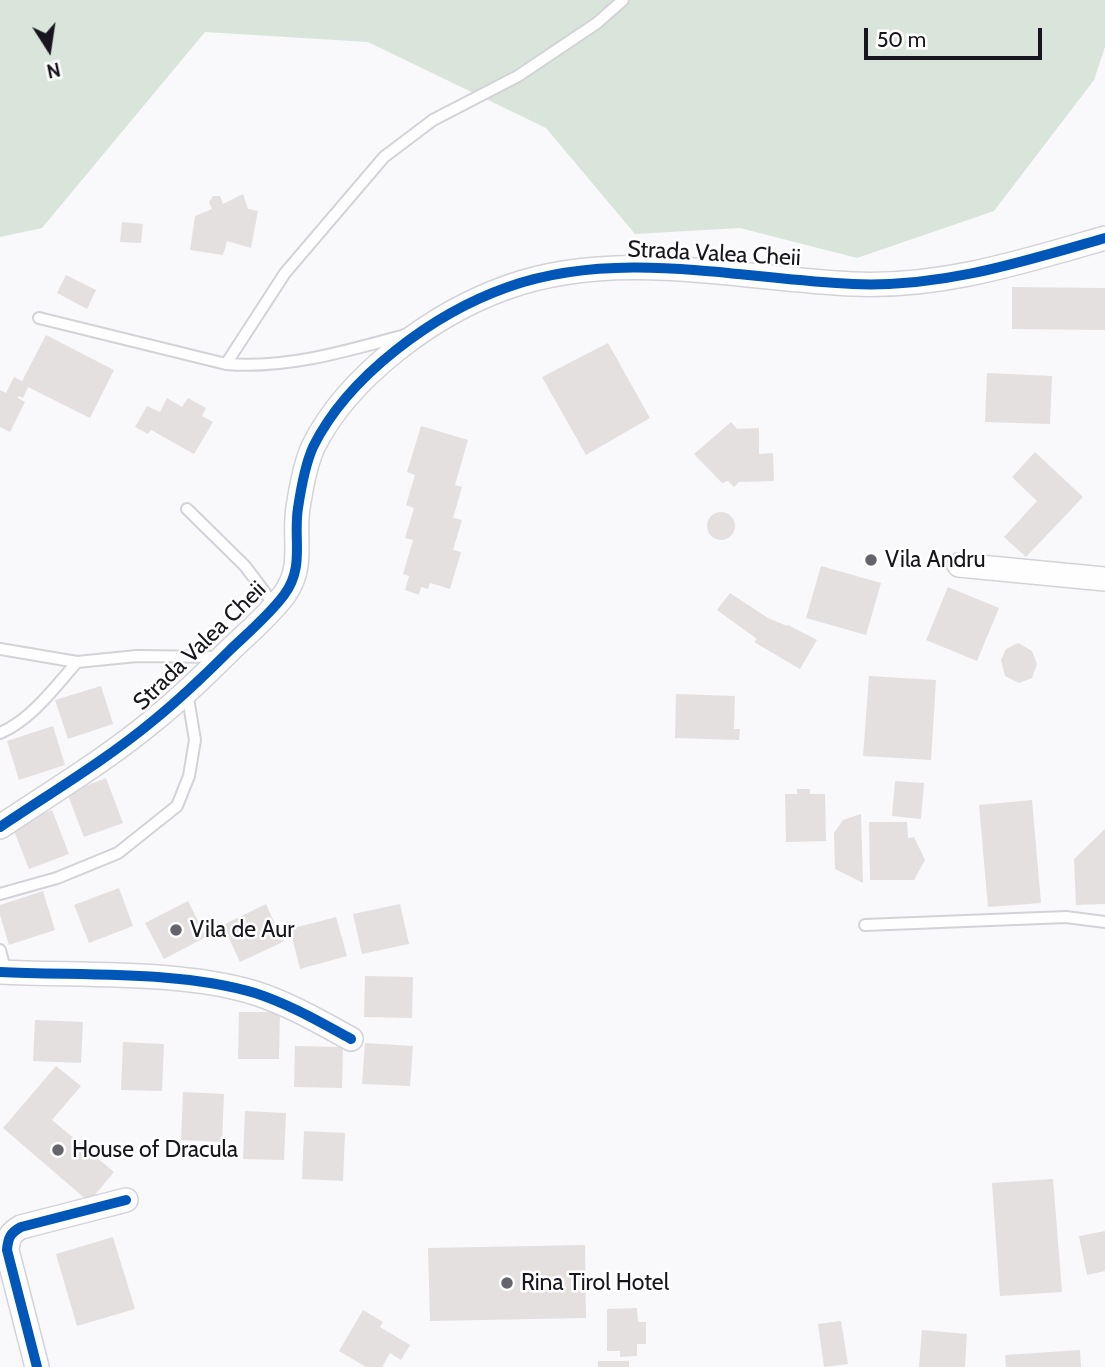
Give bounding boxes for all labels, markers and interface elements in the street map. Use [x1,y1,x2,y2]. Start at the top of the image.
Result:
north arrow [14,14,84,84]
scale bar [867,14,1046,58]
text: 50 m [877,27,926,52]
text: N [45,57,62,83]
street label: Strada Valea Cheii [627,236,801,272]
place label: Vila Andru [885,546,986,574]
marker: Vila Andru [863,552,879,568]
street label: Strada Valea Cheii [128,576,272,716]
place label: Vila de Aur [190,916,294,944]
marker: Vila de Aur [168,922,184,938]
place label: House of Dracula [72,1136,238,1164]
marker: House of Dracula [50,1142,66,1158]
place label: Rina Tirol Hotel [521,1269,669,1297]
marker: Rina Tirol Hotel [499,1275,515,1291]

